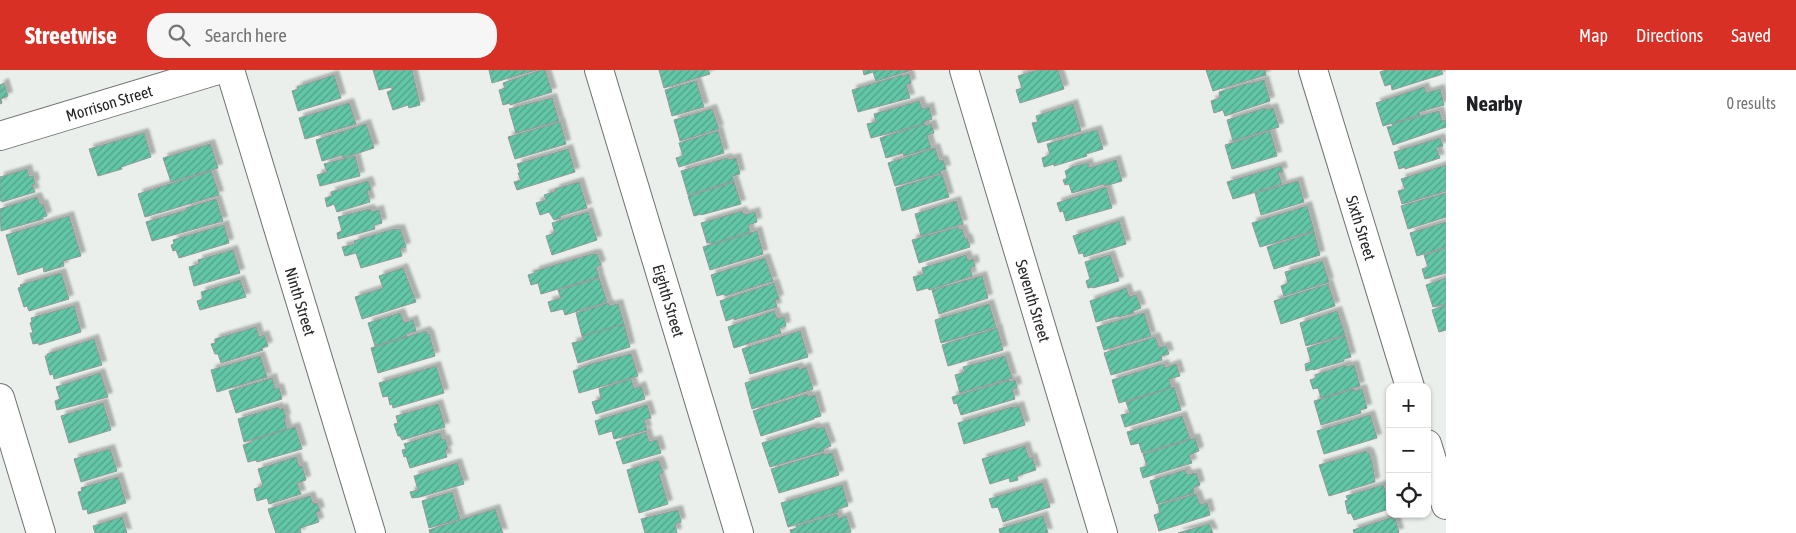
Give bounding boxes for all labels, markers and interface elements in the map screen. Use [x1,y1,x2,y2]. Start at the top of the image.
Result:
search box [147,13,497,58]
icon: search [165,21,193,49]
text: Streetwise [25,22,117,49]
text: Search here [205,24,287,46]
text: Map [1579,25,1608,46]
text: Directions [1636,25,1703,46]
text: Saved [1731,25,1771,46]
street label: Morrison Street [64,81,155,125]
text: Nearby [1466,91,1522,115]
text: 0 results [1726,94,1776,112]
street label: Sixth Street [1343,193,1380,263]
street label: Seventh Street [1012,258,1054,345]
street label: Eighth Street [649,262,688,340]
street label: Ninth Street [282,265,320,338]
map controls [1386,383,1431,518]
button: + [1386,383,1431,428]
button: − [1386,428,1431,473]
button: locate [1386,473,1431,518]

